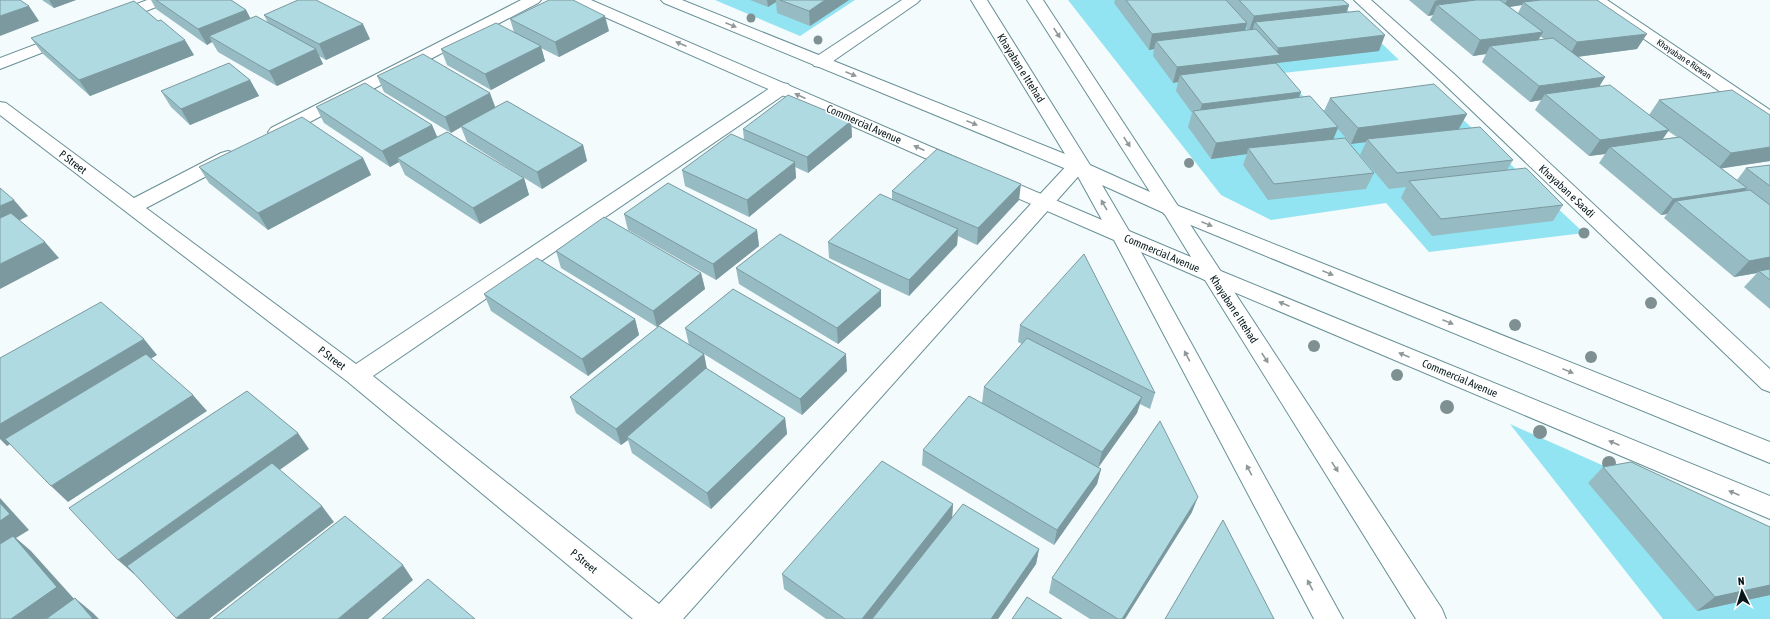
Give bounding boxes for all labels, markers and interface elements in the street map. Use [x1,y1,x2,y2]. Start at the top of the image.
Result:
one-way arrow [726,23,738,29]
one-way arrow [1053,27,1060,39]
street label: Khayaban e Ittehad [995,31,1047,105]
street label: Khayaban e Rizwan [1655,37,1713,81]
one-way arrow [674,41,686,47]
one-way arrow [846,72,858,78]
one-way arrow [795,93,806,99]
street label: Commercial Avenue [825,102,903,146]
one-way arrow [966,121,978,127]
one-way arrow [1124,136,1131,148]
one-way arrow [914,145,925,151]
street label: P Street [57,148,89,176]
street label: Khayaban e Saadi [1537,162,1597,220]
one-way arrow [1101,199,1108,211]
one-way arrow [1202,221,1214,227]
street label: Commercial Avenue [1122,232,1202,274]
one-way arrow [1322,270,1334,276]
street label: Khayaban e Ittehad [1208,273,1260,345]
one-way arrow [1279,301,1290,307]
one-way arrow [1443,319,1455,325]
street label: P Street [316,344,348,372]
one-way arrow [1184,350,1190,362]
one-way arrow [1398,351,1410,358]
one-way arrow [1261,353,1269,363]
street label: Commercial Avenue [1420,357,1500,399]
one-way arrow [1563,368,1574,374]
one-way arrow [1609,440,1620,446]
one-way arrow [1331,462,1339,472]
one-way arrow [1245,464,1252,476]
one-way arrow [1728,490,1740,496]
street label: P Street [568,547,600,575]
north arrow [1722,571,1762,611]
text: N [1737,575,1745,587]
one-way arrow [1307,579,1314,591]

